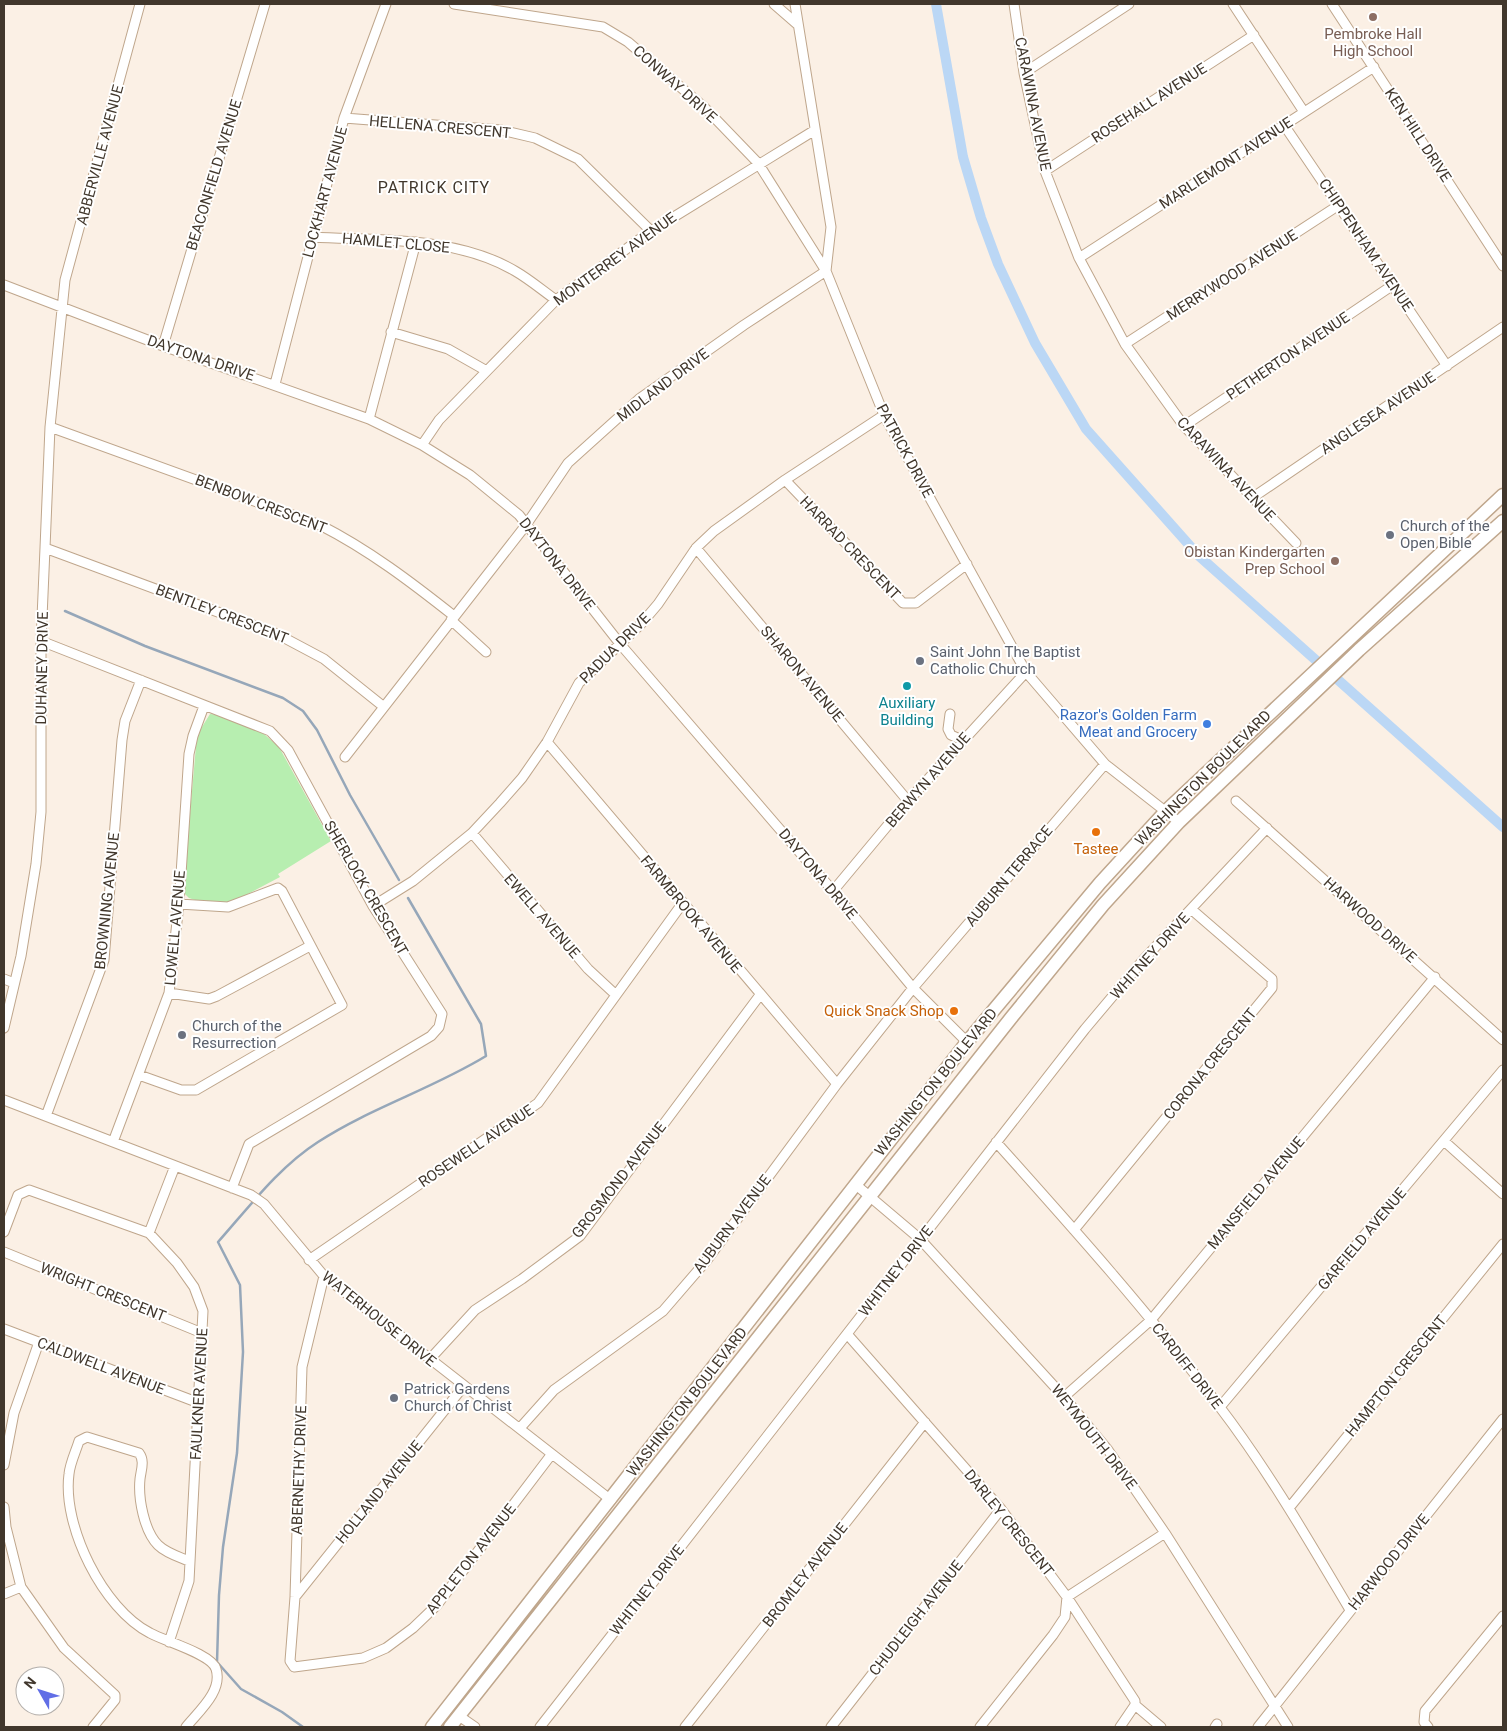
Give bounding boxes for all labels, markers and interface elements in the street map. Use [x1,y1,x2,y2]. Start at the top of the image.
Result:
marker: Pembroke Hall High School [1367,11,1379,23]
place label: Pembroke Hall High School [1324,25,1422,60]
street label: CARAWINA AVENUE [1011,36,1055,173]
street label: CONWAY DRIVE [629,42,721,127]
street label: ROSEHALL AVENUE [1088,59,1210,147]
street label: ABBERVILLE AVENUE [73,83,127,227]
street label: KEN HILL DRIVE [1381,85,1455,186]
street label: BEACONFIELD AVENUE [182,97,246,253]
street label: HELLENA CRESCENT [368,112,512,142]
street label: MARLIEMONT AVENUE [1156,113,1296,213]
street label: LOCKHART AVENUE [299,124,351,259]
street label: CHIPPENHAM AVENUE [1315,175,1417,315]
district label: PATRICK CITY [378,178,490,197]
street label: MONTERREY AVENUE [550,208,680,310]
street label: MERRYWOOD AVENUE [1163,226,1301,324]
street label: HAMLET CLOSE [341,229,451,257]
street label: PETHERTON AVENUE [1223,308,1353,404]
street label: DAYTONA DRIVE [145,331,258,385]
street label: MIDLAND DRIVE [613,344,713,425]
street label: ANGLESEA AVENUE [1317,368,1439,458]
street label: PATRICK DRIVE [873,401,938,501]
street label: CARAWINA AVENUE [1173,413,1279,525]
street label: BENBOW CRESCENT [193,471,329,537]
street label: HARRAD CRESCENT [796,493,904,603]
street label: DAYTONA DRIVE [515,514,599,614]
place label: Church of the Open Bible [1400,517,1490,552]
marker: Church of the Open Bible [1384,529,1396,541]
place label: Obistan Kindergarten Prep School [1184,543,1325,578]
marker: Obistan Kindergarten Prep School [1329,555,1341,567]
street label: BENTLEY CRESCENT [153,580,291,648]
street label: PADUA DRIVE [576,609,654,687]
street label: DUHANEY DRIVE [32,611,52,725]
street label: SHARON AVENUE [757,622,848,726]
place label: Saint John The Baptist Catholic Church [930,643,1081,678]
marker: Saint John The Baptist Catholic Church [914,655,926,667]
marker: Auxiliary Building [901,680,913,692]
place label: Auxiliary Building [879,694,935,729]
place label: Razor's Golden Farm Meat and Grocery [1060,706,1197,741]
street label: WASHINGTON BOULEVARD [1131,706,1275,850]
marker: Razor's Golden Farm Meat and Grocery [1201,718,1213,730]
street label: BERWYN AVENUE [882,728,974,831]
street label: SHERLOCK CRESCENT [320,818,412,959]
street label: AUBURN TERRACE [962,822,1057,930]
street label: DAYTONA DRIVE [775,825,861,923]
marker: Tastee [1090,826,1102,838]
street label: BROWNING AVENUE [91,831,123,970]
place label: Tastee [1074,840,1118,858]
street label: FARMBROOK AVENUE [637,852,746,977]
street label: LOWELL AVENUE [161,869,189,986]
street label: EWELL AVENUE [500,870,584,962]
street label: HARWOOD DRIVE [1320,874,1420,967]
street label: WHITNEY DRIVE [1106,909,1194,1003]
place label: Quick Snack Shop [824,1002,944,1020]
street label: WASHINGTON BOULEVARD [871,1005,1001,1159]
marker: Quick Snack Shop [948,1005,960,1017]
street label: CORONA CRESCENT [1160,1005,1260,1123]
place label: Church of the Resurrection [192,1017,282,1052]
marker: Church of the Resurrection [176,1029,188,1041]
street label: ROSEWELL AVENUE [415,1101,537,1191]
street label: GROSMOND AVENUE [568,1118,670,1242]
street label: MANSFIELD AVENUE [1204,1133,1309,1253]
street label: AUBURN AVENUE [689,1171,775,1277]
street label: GARFIELD AVENUE [1314,1184,1410,1294]
street label: WHITNEY DRIVE [855,1222,937,1320]
street label: WRIGHT CRESCENT [38,1259,168,1325]
street label: WATERHOUSE DRIVE [318,1267,440,1371]
street label: HAMPTON CRESCENT [1342,1312,1450,1440]
street label: CARDIFF DRIVE [1148,1319,1226,1413]
street label: WASHINGTON BOULEVARD [623,1324,751,1480]
street label: FAULKNER AVENUE [187,1327,211,1461]
street label: CALDWELL AVENUE [35,1333,168,1399]
place label: Patrick Gardens Church of Christ [404,1380,512,1415]
street label: WEYMOUTH DRIVE [1047,1381,1141,1494]
marker: Patrick Gardens Church of Christ [388,1392,400,1404]
street label: ABERNETHY DRIVE [288,1404,310,1535]
street label: HOLLAND AVENUE [332,1436,426,1547]
street label: DARLEY CRESCENT [960,1466,1058,1580]
street label: APPLETON AVENUE [422,1500,520,1618]
street label: HARWOOD DRIVE [1345,1510,1434,1614]
street label: BROMLEY AVENUE [759,1519,852,1631]
street label: WHITNEY DRIVE [606,1541,688,1639]
street label: CHUDLEIGH AVENUE [865,1556,967,1679]
north arrow [15,1666,65,1716]
text: N [21,1674,39,1692]

